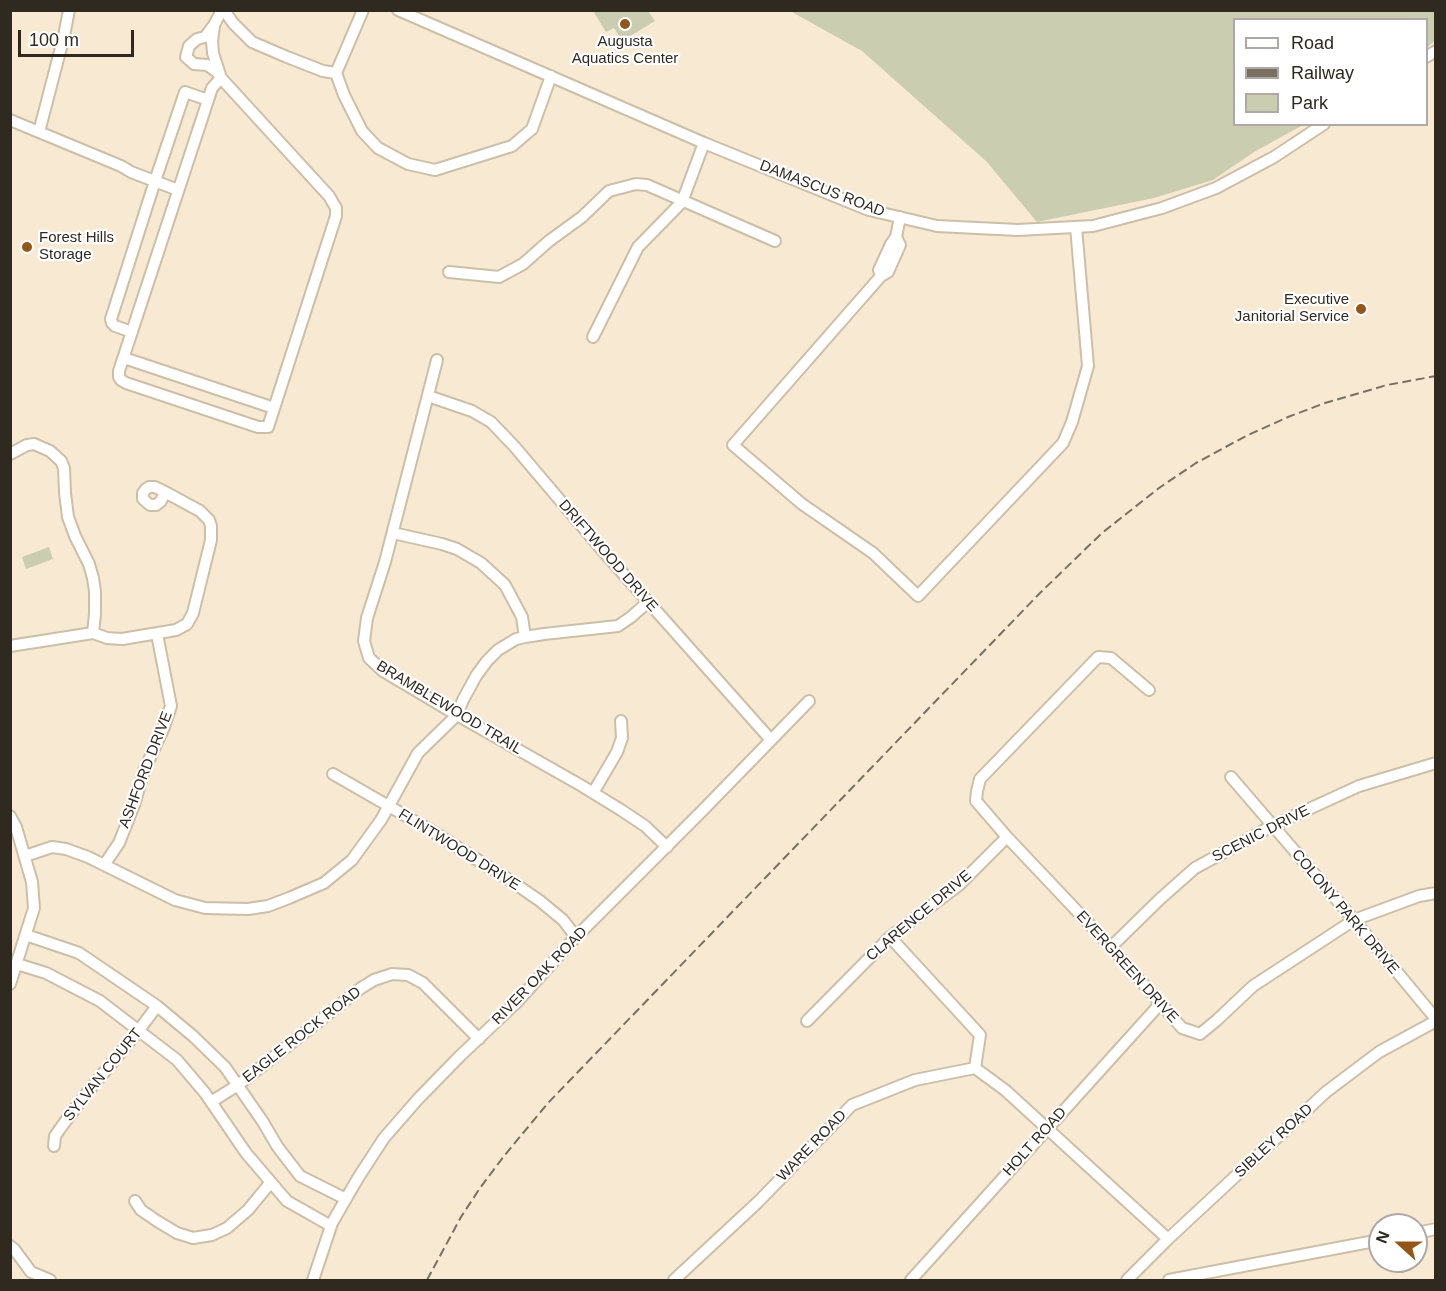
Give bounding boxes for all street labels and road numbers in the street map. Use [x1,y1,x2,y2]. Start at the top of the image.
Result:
street label: DAMASCUS ROAD [757,157,887,221]
street label: DRIFTWOOD DRIVE [554,496,662,616]
street label: BRAMBLEWOOD TRAIL [373,657,525,759]
street label: ASHFORD DRIVE [115,709,177,831]
street label: SCENIC DRIVE [1209,802,1313,866]
street label: FLINTWOOD DRIVE [395,805,523,895]
street label: COLONY PARK DRIVE [1288,846,1402,978]
street label: CLARENCE DRIVE [863,867,975,965]
street label: EVERGREEN DRIVE [1072,907,1182,1027]
street label: RIVER OAK ROAD [489,923,591,1029]
street label: EAGLE ROCK ROAD [239,983,365,1087]
street label: SYLVAN COURT [60,1025,146,1125]
street label: SIBLEY ROAD [1231,1100,1317,1182]
street label: HOLT ROAD [999,1104,1071,1180]
street label: WARE ROAD [774,1107,850,1185]

